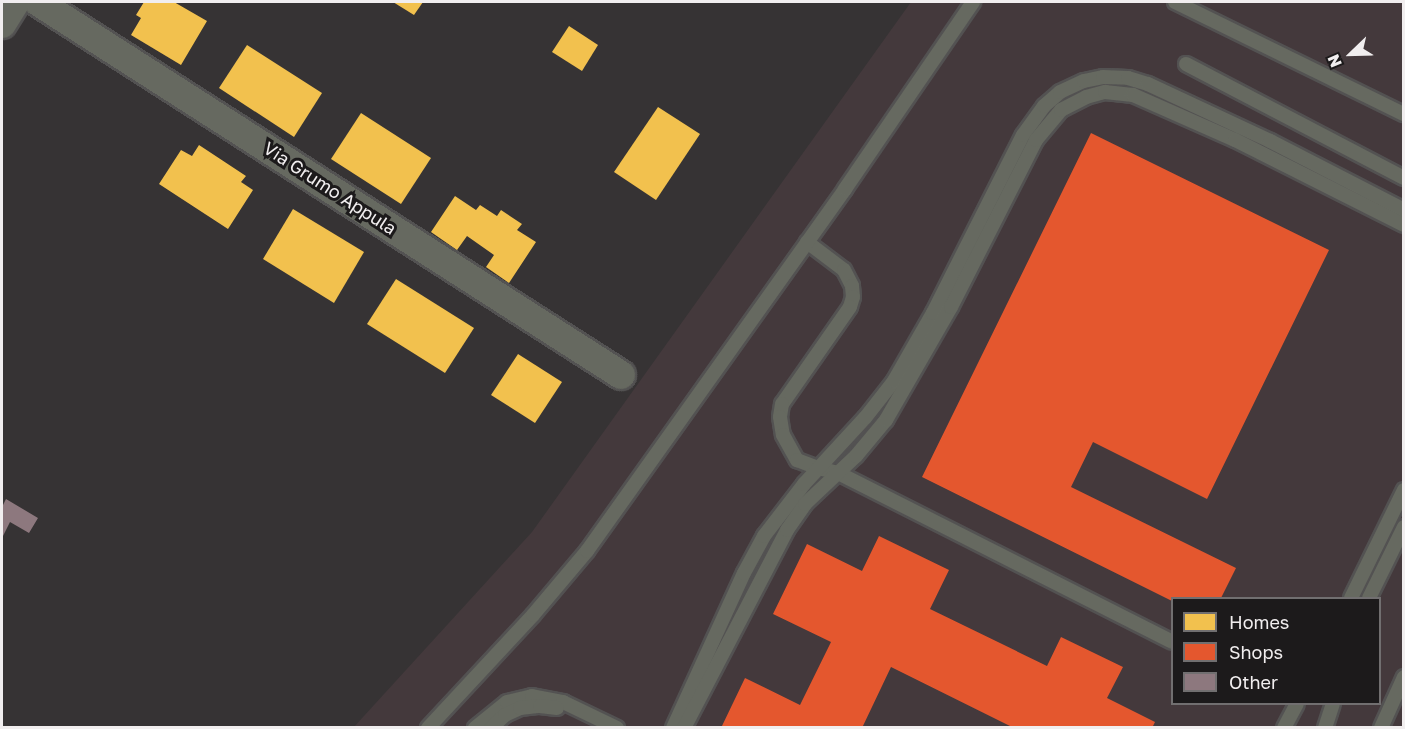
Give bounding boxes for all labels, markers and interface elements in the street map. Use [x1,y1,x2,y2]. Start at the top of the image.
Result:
north arrow [1321,24,1381,84]
text: N [1323,52,1346,71]
street label: Via Grumo Appula [259,137,401,239]
legend [1171,597,1381,705]
text: Homes [1229,611,1289,633]
text: Shops [1229,641,1283,663]
text: Other [1229,671,1278,693]

